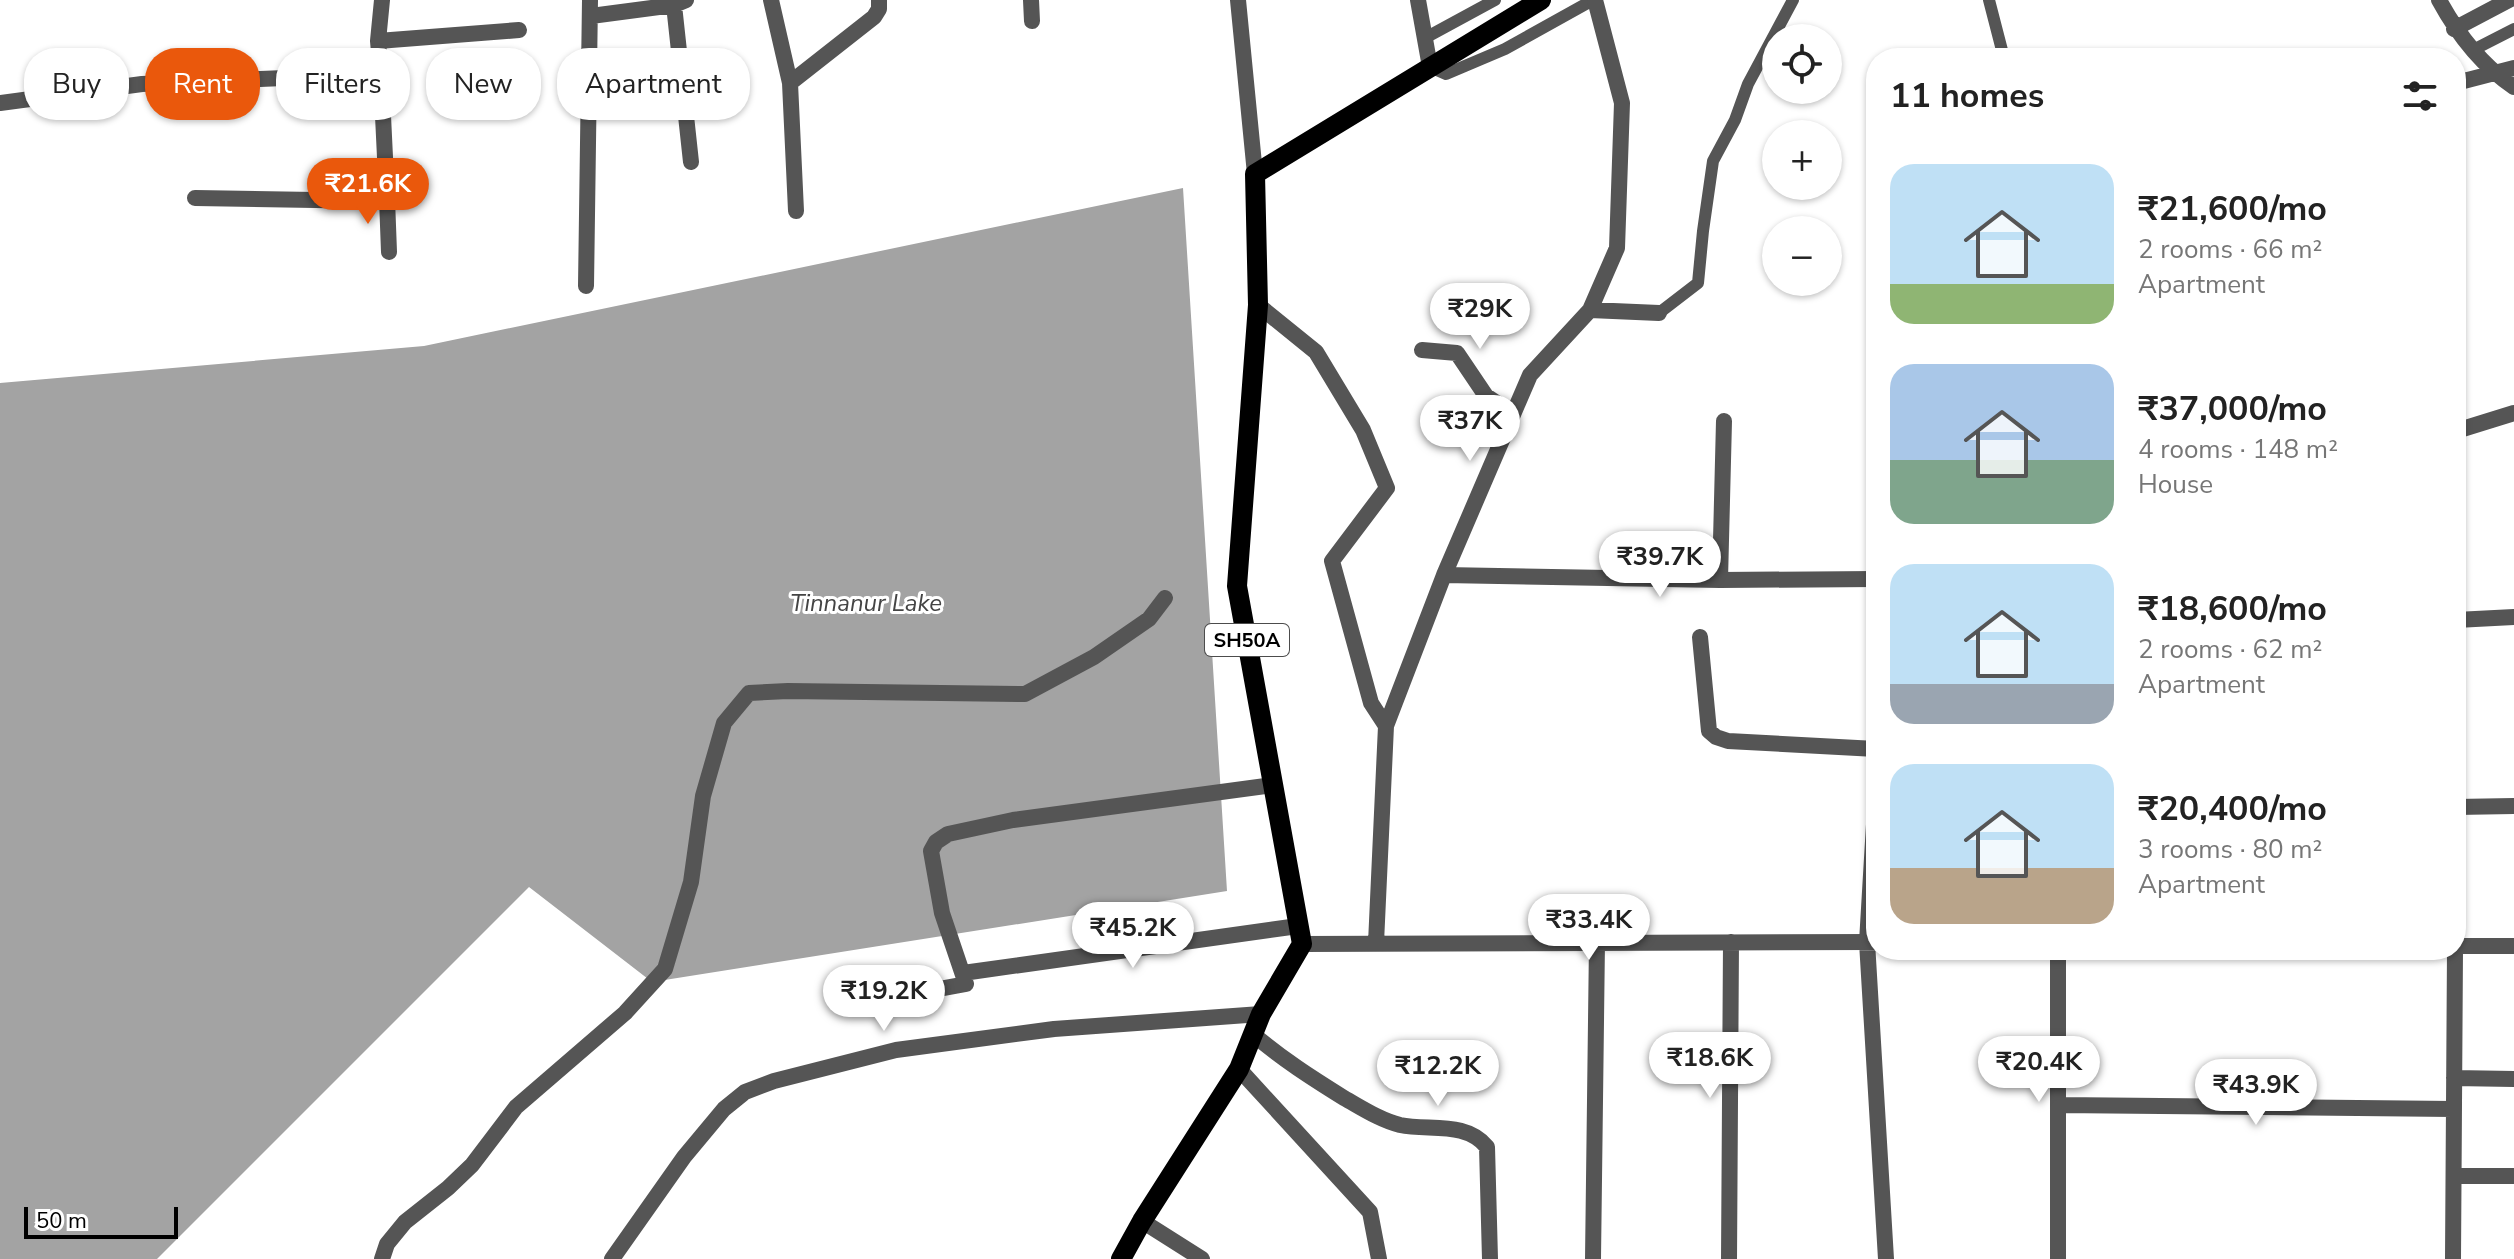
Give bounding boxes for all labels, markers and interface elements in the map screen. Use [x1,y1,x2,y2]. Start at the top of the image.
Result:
map controls [1762,24,1842,296]
button: locate [1762,24,1842,104]
chip: Buy [24,48,129,120]
chip: Rent [145,48,260,120]
chip: Filters [276,48,410,120]
chip: New [426,48,541,120]
chip: Apartment [557,48,750,120]
text: 11 homes [1890,73,2044,119]
icon: filters [2398,74,2442,118]
button: + [1762,120,1842,200]
pin: ₹21.6K [303,158,433,226]
text: ₹21.6K [325,166,411,201]
text: ₹21,600/mo [2138,186,2327,232]
icon: home [1954,196,2050,292]
button: − [1762,216,1842,296]
text: 2 rooms · 66 m² [2138,232,2322,267]
text: Apartment [2138,267,2265,302]
pin: ₹29K [1433,283,1527,351]
text: ₹29K [1448,291,1512,326]
text: ₹37,000/mo [2138,386,2327,432]
pin: ₹37K [1423,395,1517,463]
icon: home [1954,396,2050,492]
text: ₹37K [1438,403,1502,438]
text: 4 rooms · 148 m² [2138,432,2338,467]
text: House [2138,467,2213,502]
pin: ₹39.7K [1595,531,1725,599]
text: ₹39.7K [1617,539,1703,574]
text: ₹18,600/mo [2138,586,2327,632]
water label: Tinnanur Lake [790,587,942,619]
icon: home [1954,596,2050,692]
road number: SH50A [1205,624,1289,656]
text: 2 rooms · 62 m² [2138,632,2322,667]
text: Apartment [2138,667,2265,702]
text: ₹20,400/mo [2138,786,2327,832]
icon: home [1954,796,2050,892]
text: 3 rooms · 80 m² [2138,832,2322,867]
text: Apartment [2138,867,2265,902]
pin: ₹33.4K [1524,894,1654,962]
pin: ₹45.2K [1068,902,1198,970]
text: ₹33.4K [1546,902,1632,937]
text: ₹45.2K [1090,910,1176,945]
pin: ₹19.2K [819,965,949,1033]
text: ₹19.2K [841,973,927,1008]
pin: ₹18.6K [1645,1032,1775,1100]
pin: ₹20.4K [1974,1036,2104,1104]
pin: ₹12.2K [1373,1040,1503,1108]
text: ₹18.6K [1667,1040,1753,1075]
text: ₹20.4K [1996,1044,2082,1079]
text: ₹12.2K [1395,1048,1481,1083]
pin: ₹43.9K [2191,1059,2321,1127]
text: ₹43.9K [2213,1067,2299,1102]
scale bar [24,1203,178,1239]
text: 50 m [36,1206,87,1236]

